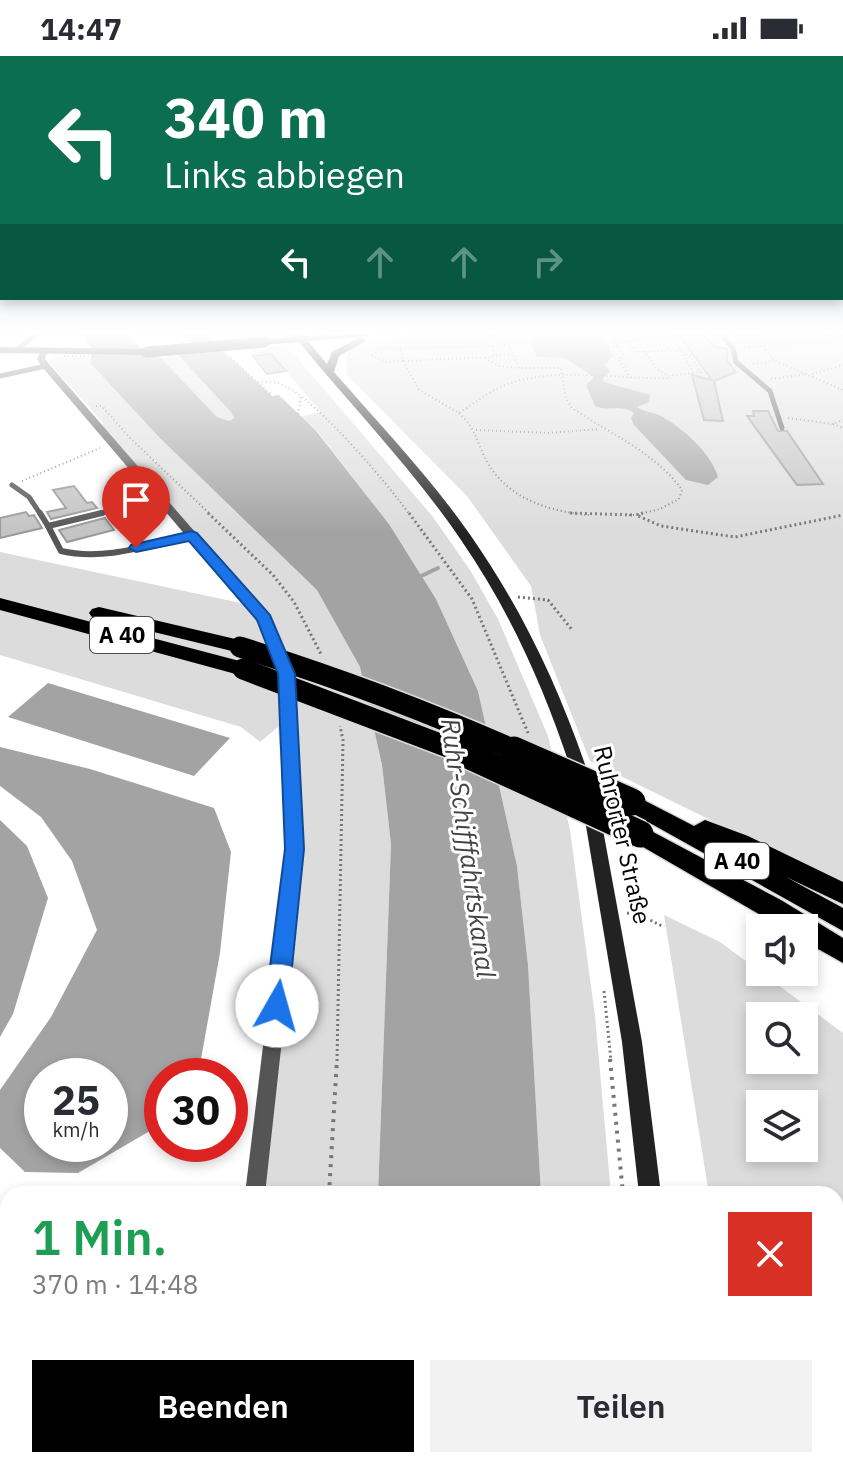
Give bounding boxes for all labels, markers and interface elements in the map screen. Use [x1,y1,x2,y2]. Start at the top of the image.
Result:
text: 14:47 [40,9,122,48]
text: 340 m [164,81,328,153]
icon: left [32,88,136,192]
text: Links abbiegen [164,151,405,198]
icon: left [274,240,318,284]
icon: ahead [358,240,402,284]
icon: ahead [442,240,486,284]
icon: right [526,240,570,284]
pin [102,466,170,548]
icon: arrive [114,478,158,522]
road number: A 40 [90,617,154,653]
water label: Ruhr-Schifffahrtskanal [434,716,504,980]
street label: Ruhrorter Straße [587,742,659,927]
road number: A 40 [705,843,769,879]
map controls [746,914,818,1162]
button: sound [746,914,818,986]
position arrow [235,964,319,1048]
button: search [746,1002,818,1074]
speed limit sign: 30 [144,1058,248,1162]
text: 25 [52,1074,100,1126]
button: layers [746,1090,818,1162]
text: km/h [52,1116,100,1143]
text: 1 Min. [32,1206,167,1268]
button: close [728,1212,812,1296]
text: 370 m · 14:48 [32,1267,198,1301]
button: Beenden [32,1360,414,1452]
button: Teilen [430,1360,812,1452]

